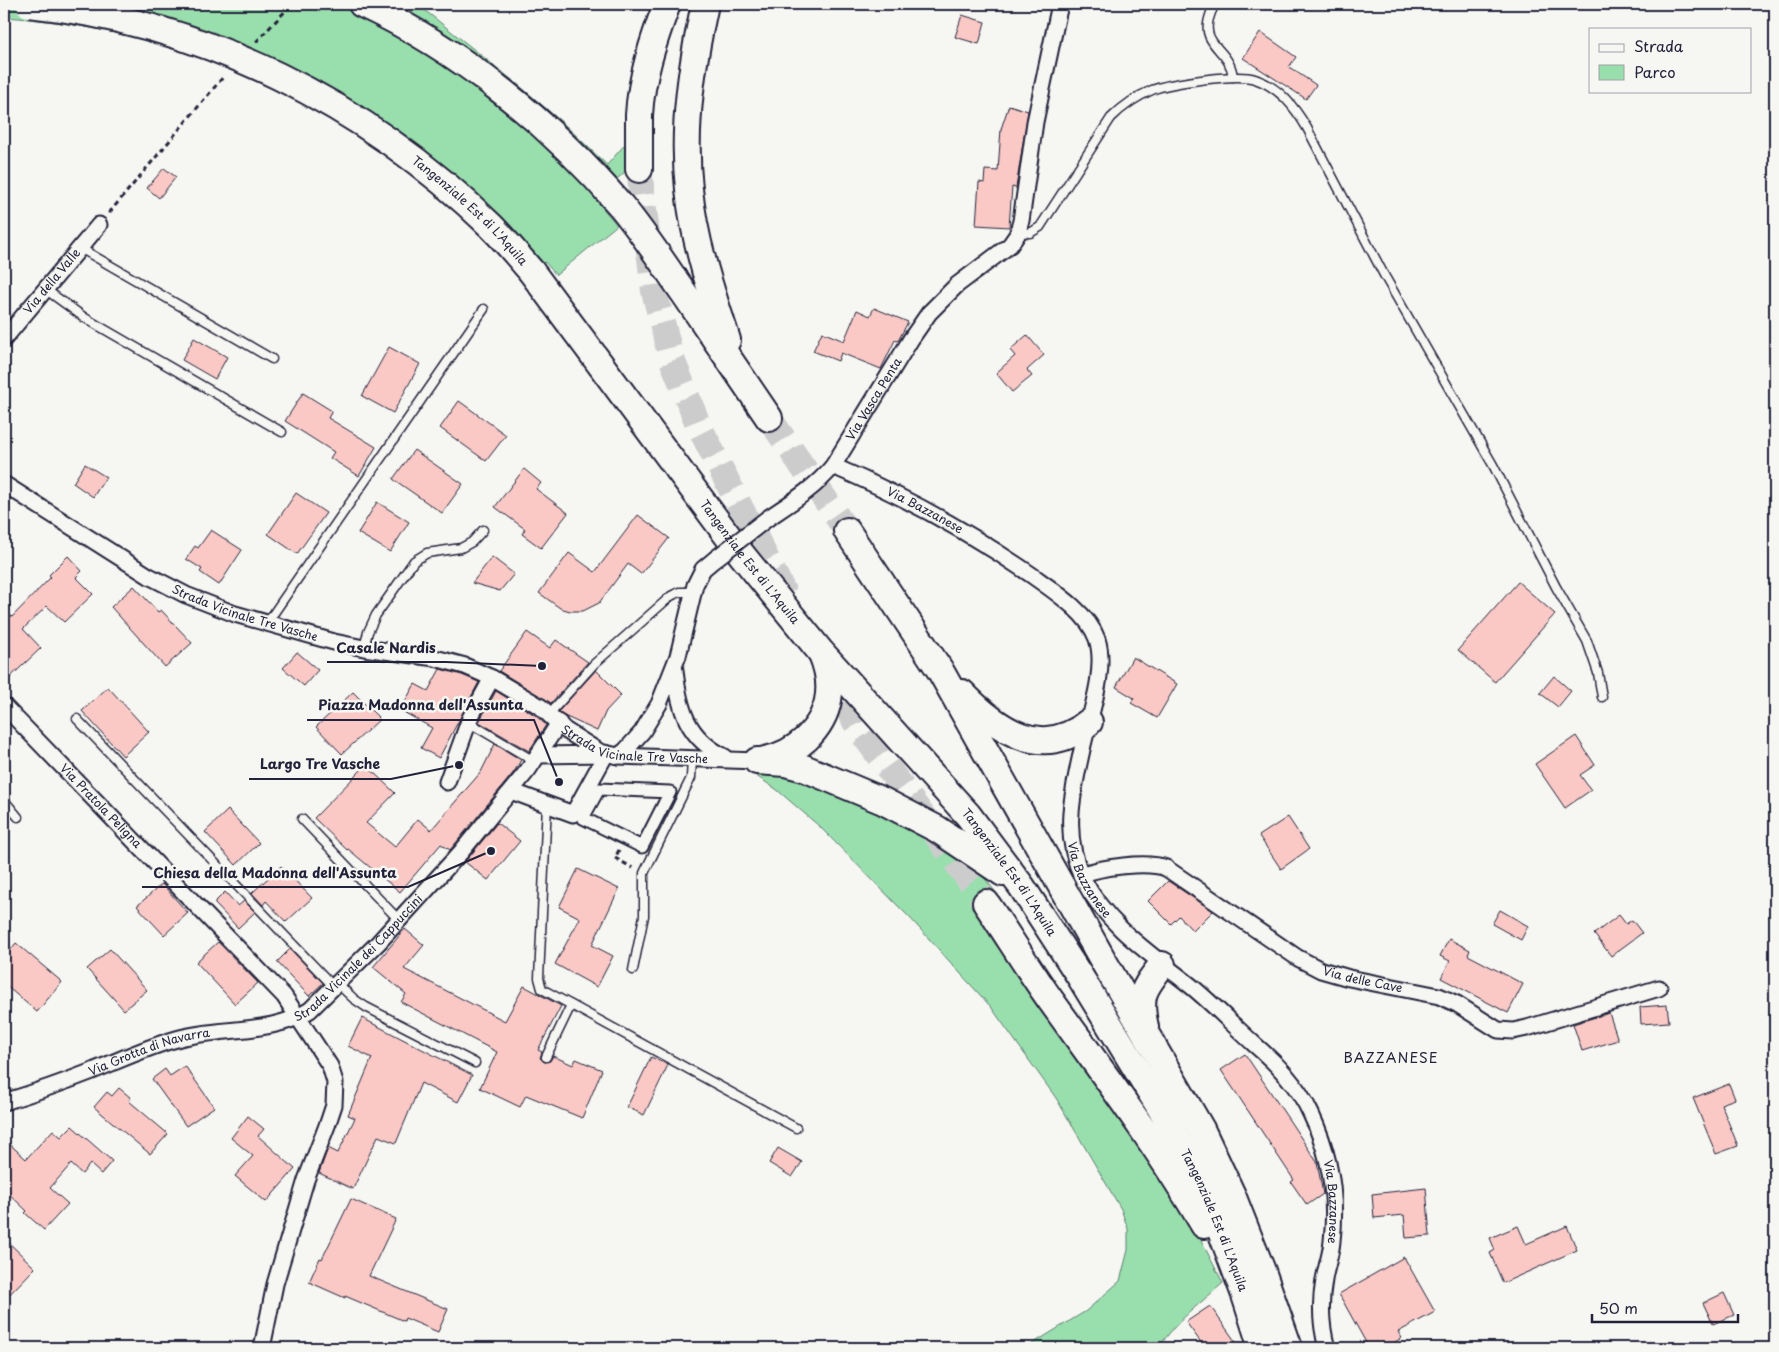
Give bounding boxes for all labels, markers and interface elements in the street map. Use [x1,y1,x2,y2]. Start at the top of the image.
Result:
legend [1589,28,1752,92]
text: Strada [1634,34,1684,57]
text: Parco [1634,60,1676,83]
street label: Tangenziale Est di L'Aquila [408,151,533,269]
street label: Via della Valle [18,244,84,318]
street label: Via Vasca Penta [841,353,906,444]
street label: Via Bazzanese [884,482,967,538]
street label: Tangenziale Est di L'Aquila [696,496,805,628]
street label: Strada Vicinale Tre Vasche [169,579,320,645]
callout: Casale Nardis [327,633,446,662]
text: Casale Nardis [336,637,436,658]
callout: Piazza Madonna dell'Assunta [307,691,534,720]
text: Piazza Madonna dell'Assunta [318,694,524,715]
street label: Strada Vicinale Tre Vasche [558,720,708,767]
callout: Largo Tre Vasche [249,750,391,779]
text: Largo Tre Vasche [260,753,380,774]
street label: Via Pratola Peligna [56,759,147,852]
street label: Tangenziale Est di L'Aquila [958,804,1062,940]
street label: Via Bazzanese [1064,840,1117,922]
callout: Chiesa della Madonna dell'Assunta [142,858,408,887]
text: Chiesa della Madonna dell'Assunta [153,862,397,883]
street label: Strada Vicinale dei Cappuccini [291,890,426,1025]
street label: Via delle Cave [1321,961,1404,997]
street label: Via Grotta di Navarra [86,1023,211,1080]
district label: BAZZANESE [1343,1047,1439,1068]
street label: Tangenziale Est di L'Aquila [1176,1146,1253,1294]
street label: Via Bazzanese [1320,1158,1344,1245]
scale bar [1592,1292,1738,1324]
text: 50 m [1599,1296,1638,1319]

